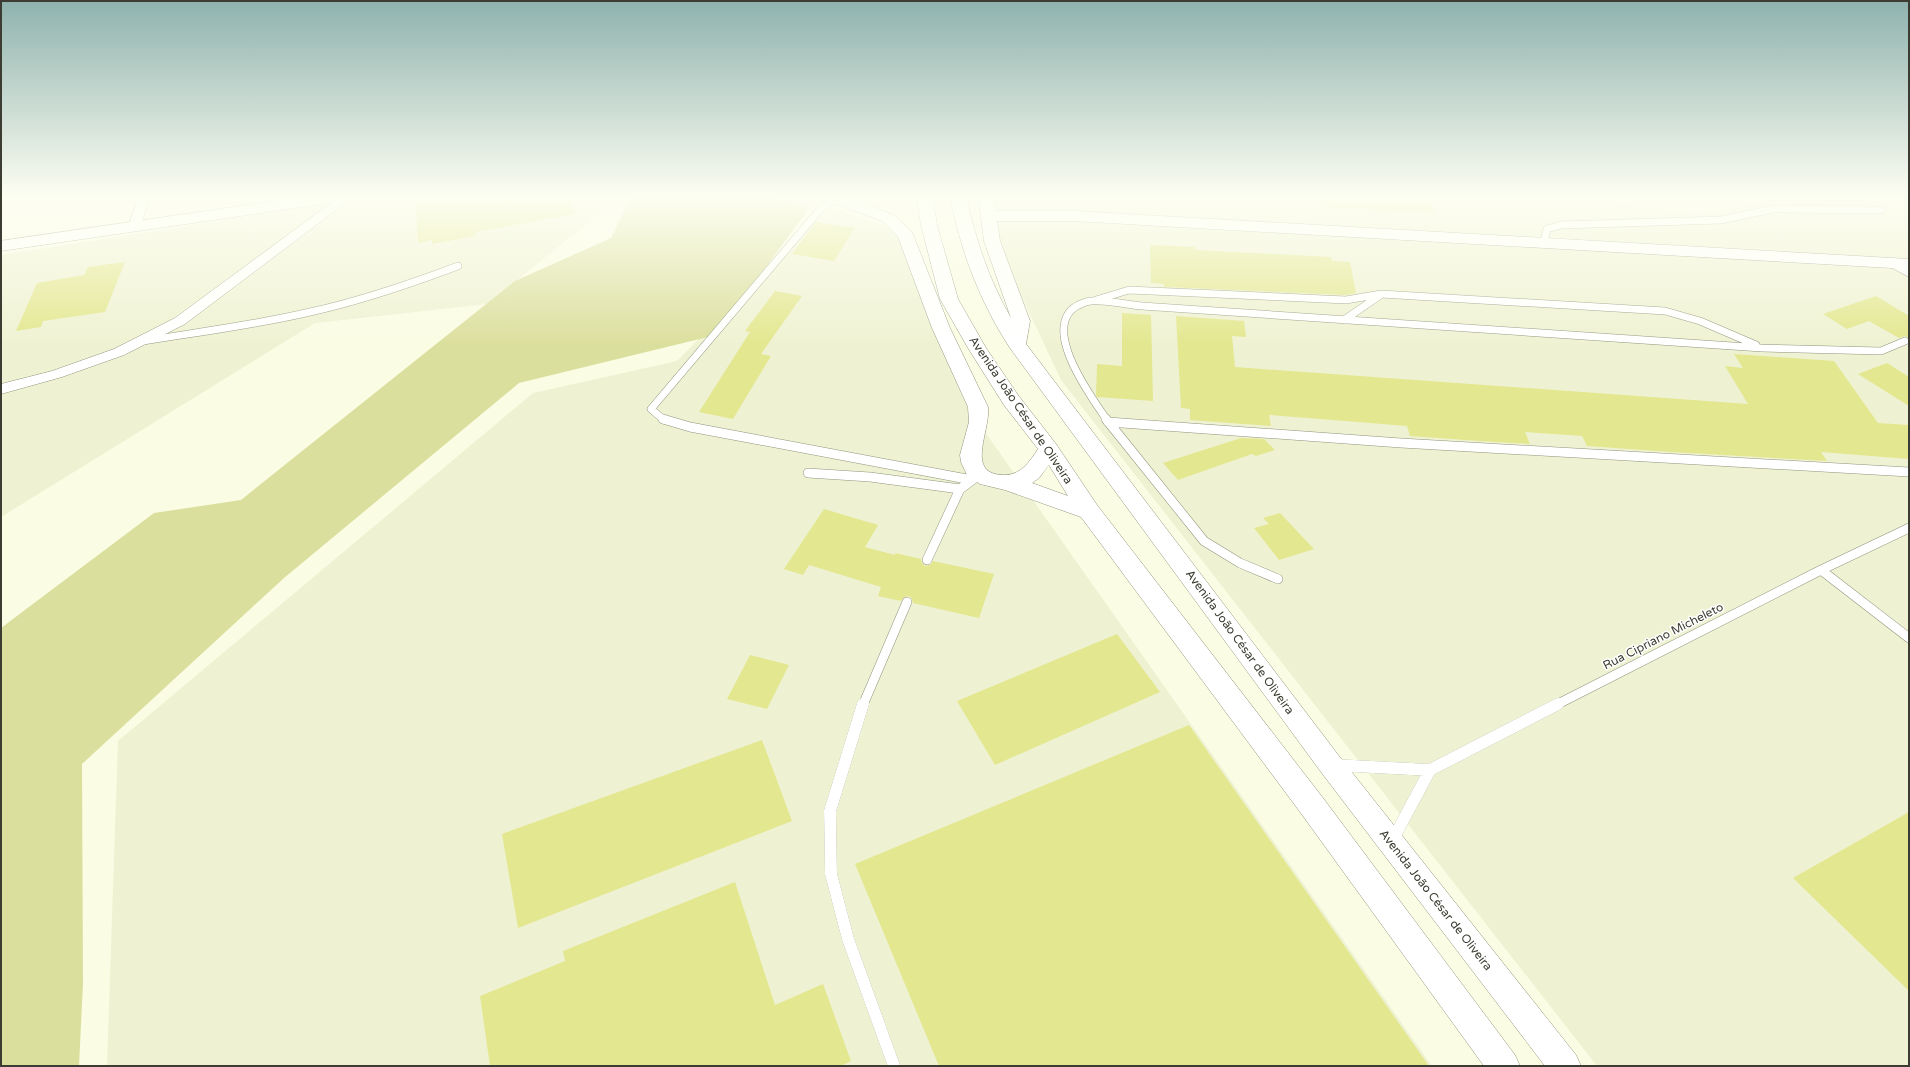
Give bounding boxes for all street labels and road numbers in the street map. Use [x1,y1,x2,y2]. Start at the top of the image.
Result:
street label: Avenida João César de Oliveira [966,334,1076,486]
street label: Avenida João César de Oliveira [1183,567,1297,717]
street label: Rua Cipriano Micheleto [1600,600,1726,672]
street label: Avenida João César de Oliveira [1377,827,1495,973]

